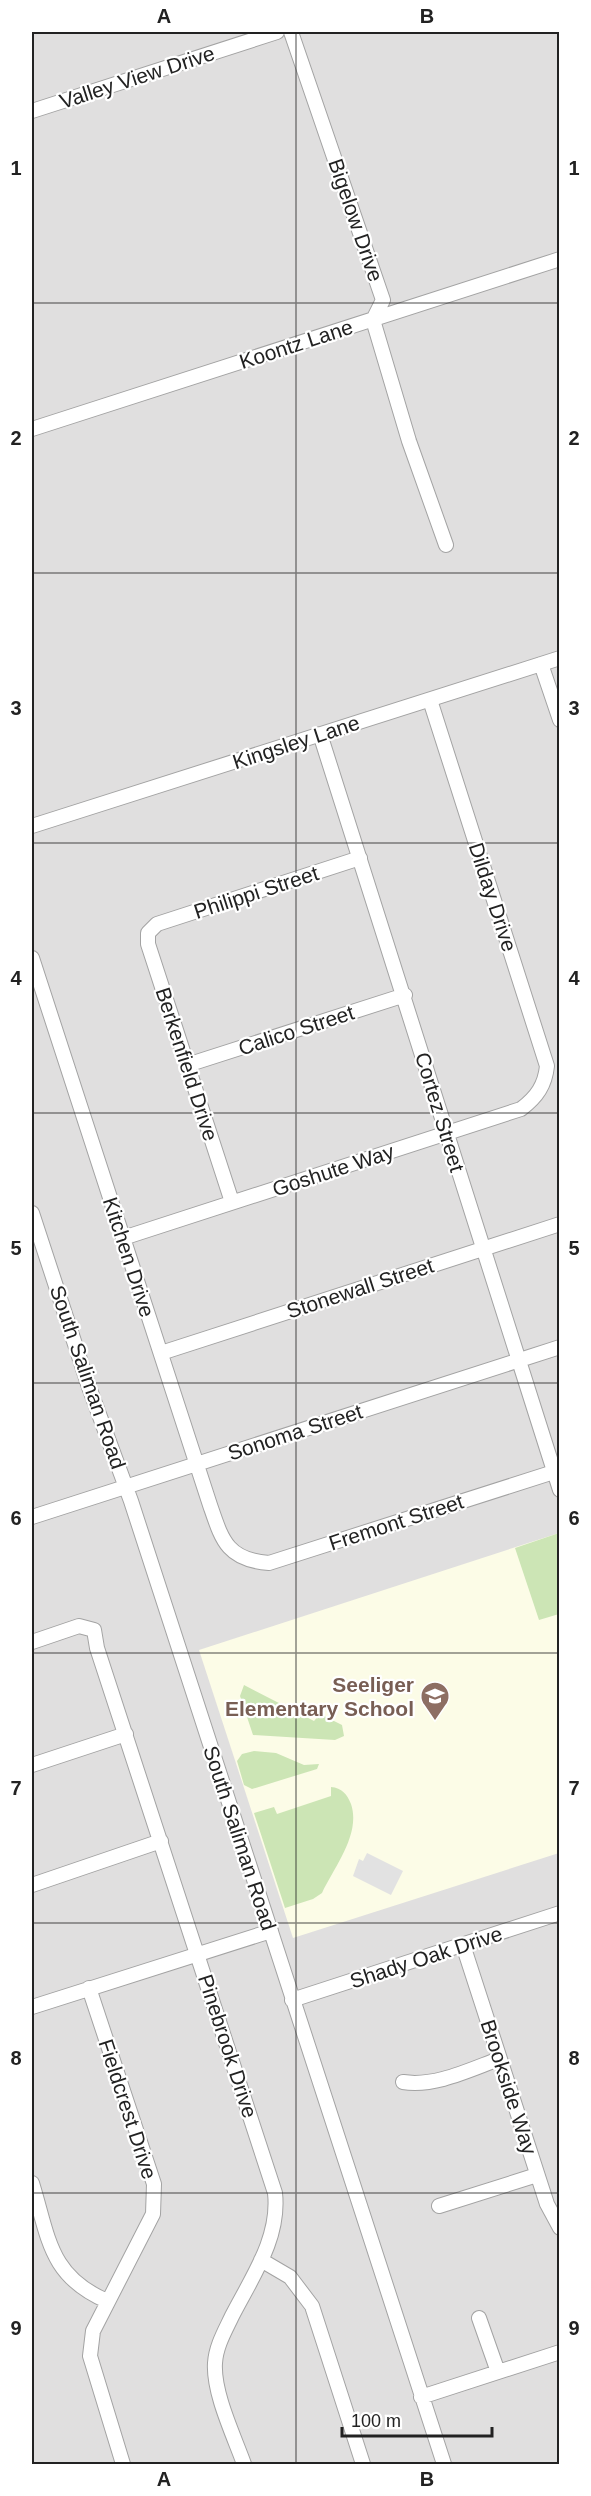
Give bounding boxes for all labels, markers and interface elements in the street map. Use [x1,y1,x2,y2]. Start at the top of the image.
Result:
text: A [157,5,171,27]
text: B [420,5,434,27]
street label: Valley View Drive [57,41,217,113]
street label: Bigelow Drive [324,156,388,284]
text: 1 [10,157,22,179]
text: 1 [568,157,580,179]
street label: Koontz Lane [236,315,356,373]
text: 2 [10,427,22,449]
text: 2 [568,427,580,449]
text: 3 [10,697,22,719]
text: 3 [568,697,580,719]
street label: Kingsley Lane [230,711,362,773]
street label: Dilday Drive [465,840,521,954]
street label: Philippi Street [191,861,321,923]
text: 4 [10,967,22,989]
text: 4 [568,967,580,989]
street label: Berkenfield Drive [151,984,223,1144]
street label: Calico Street [235,1000,357,1060]
street label: Cortez Street [411,1049,469,1175]
street label: Goshute Way [269,1139,397,1200]
street label: Kitchen Drive [99,1194,159,1320]
text: 5 [10,1237,22,1259]
text: 5 [568,1237,580,1259]
street label: Stonewall Street [284,1253,436,1323]
street label: South Saliman Road [46,1282,130,1472]
street label: Sonoma Street [225,1399,365,1465]
street label: Fremont Street [326,1489,466,1555]
text: 6 [10,1507,22,1529]
text: 6 [568,1507,580,1529]
place label: Seeliger Elementary School [225,1673,414,1720]
school or university icon: Seeliger Elementary School [419,1680,451,1722]
street label: South Saliman Road [199,1743,281,1933]
text: 7 [10,1777,22,1799]
text: 7 [568,1777,580,1799]
street label: Shady Oak Drive [347,1922,505,1992]
street label: Pinebrook Drive [194,1971,262,2121]
street label: Brookside Way [476,2017,542,2158]
street label: Fieldcrest Drive [95,2036,161,2182]
text: 8 [10,2047,22,2069]
text: 8 [568,2047,580,2069]
text: 9 [10,2317,22,2339]
text: 9 [568,2317,580,2339]
scale bar [342,2400,492,2438]
text: 100 m [351,2411,401,2431]
text: A [157,2468,171,2490]
text: B [420,2468,434,2490]

